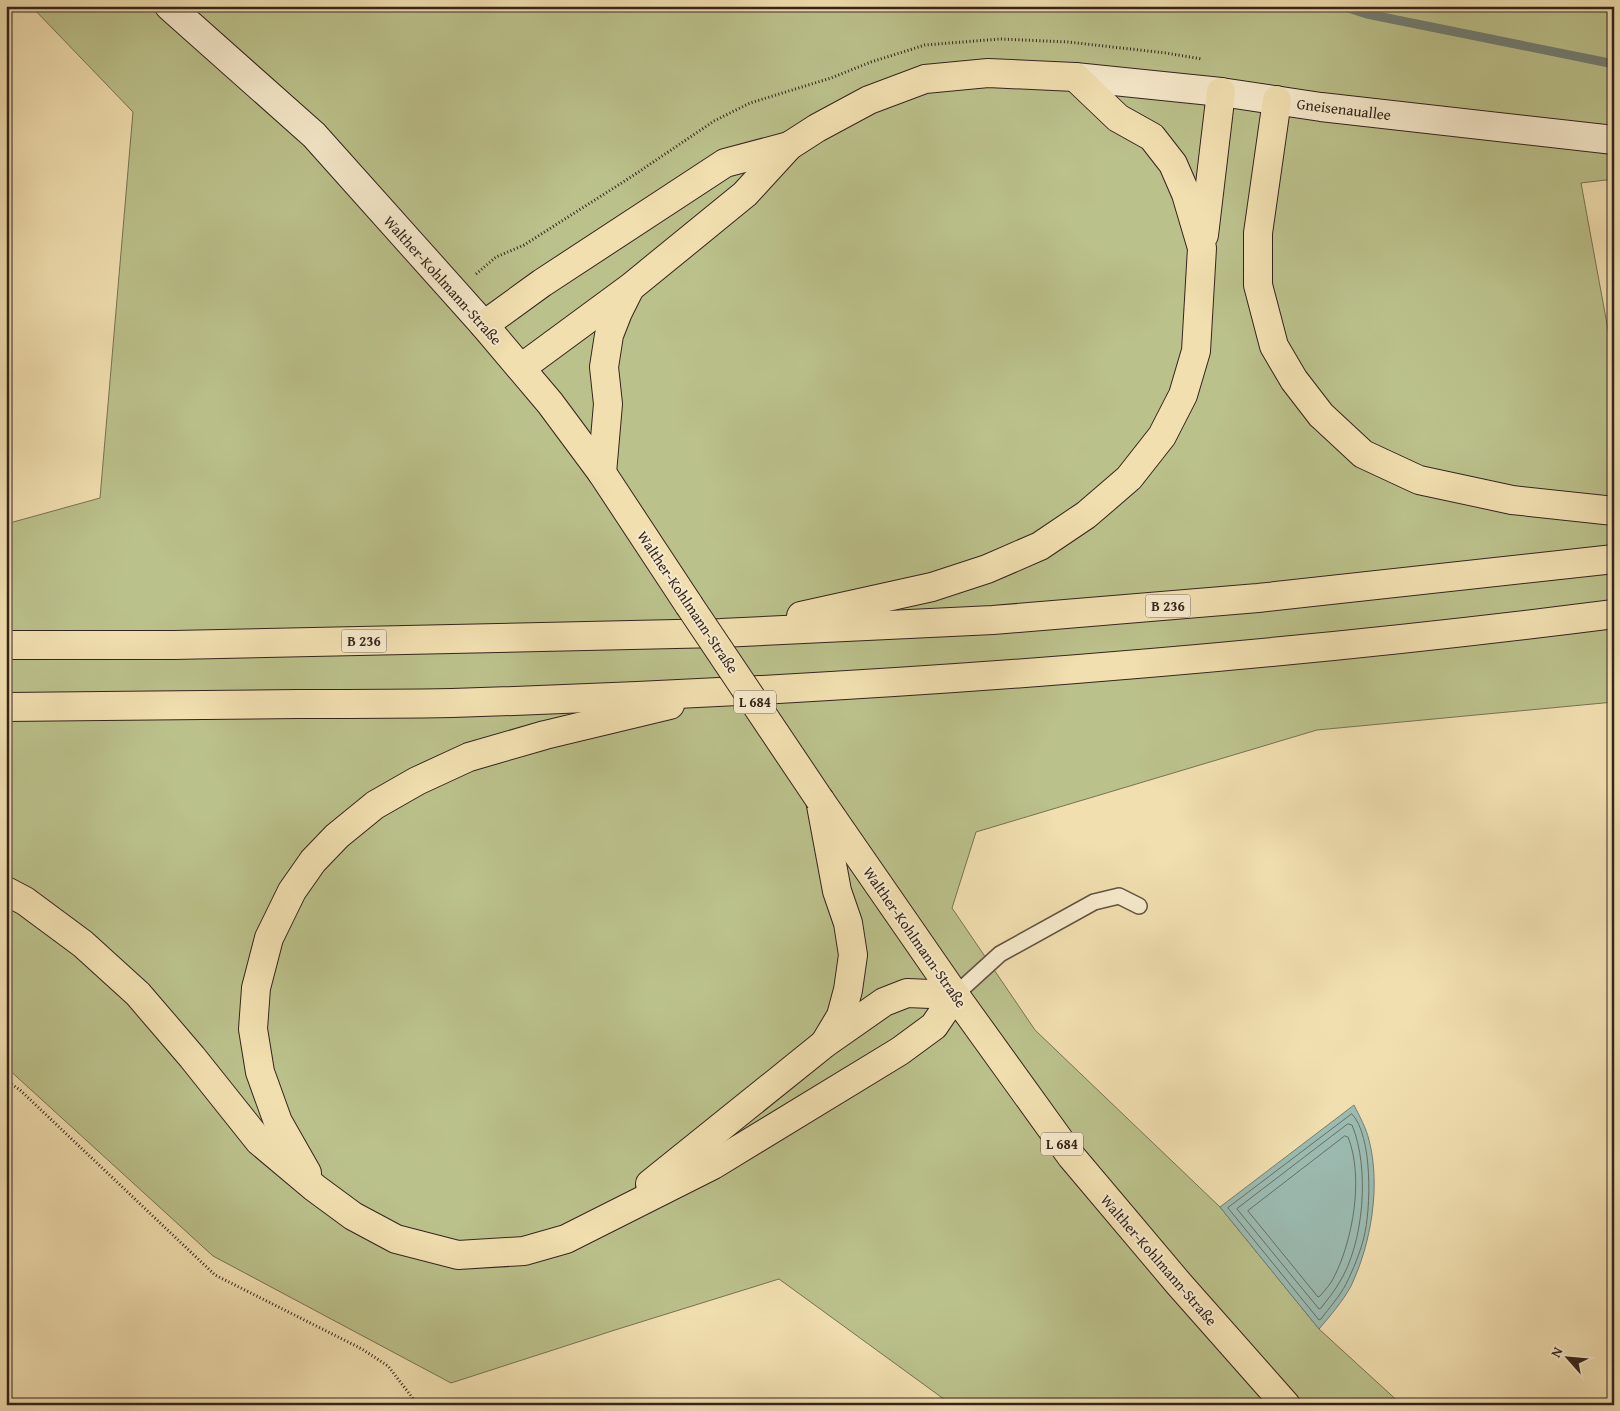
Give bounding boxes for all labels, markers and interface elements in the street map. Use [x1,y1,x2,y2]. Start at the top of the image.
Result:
street label: Gneisenauallee [1296,93,1392,125]
street label: Walther-Kohlmann-Straße [379,211,507,349]
street label: Walther-Kohlmann-Straße [632,527,744,677]
road number: B 236 [1146,594,1190,618]
road number: B 236 [342,630,386,652]
road number: L 684 [734,690,776,714]
street label: Walther-Kohlmann-Straße [858,862,972,1012]
road number: L 684 [1041,1132,1083,1156]
street label: Walther-Kohlmann-Straße [1096,1190,1222,1330]
north arrow [1542,1334,1592,1384]
text: N [1545,1343,1568,1361]

